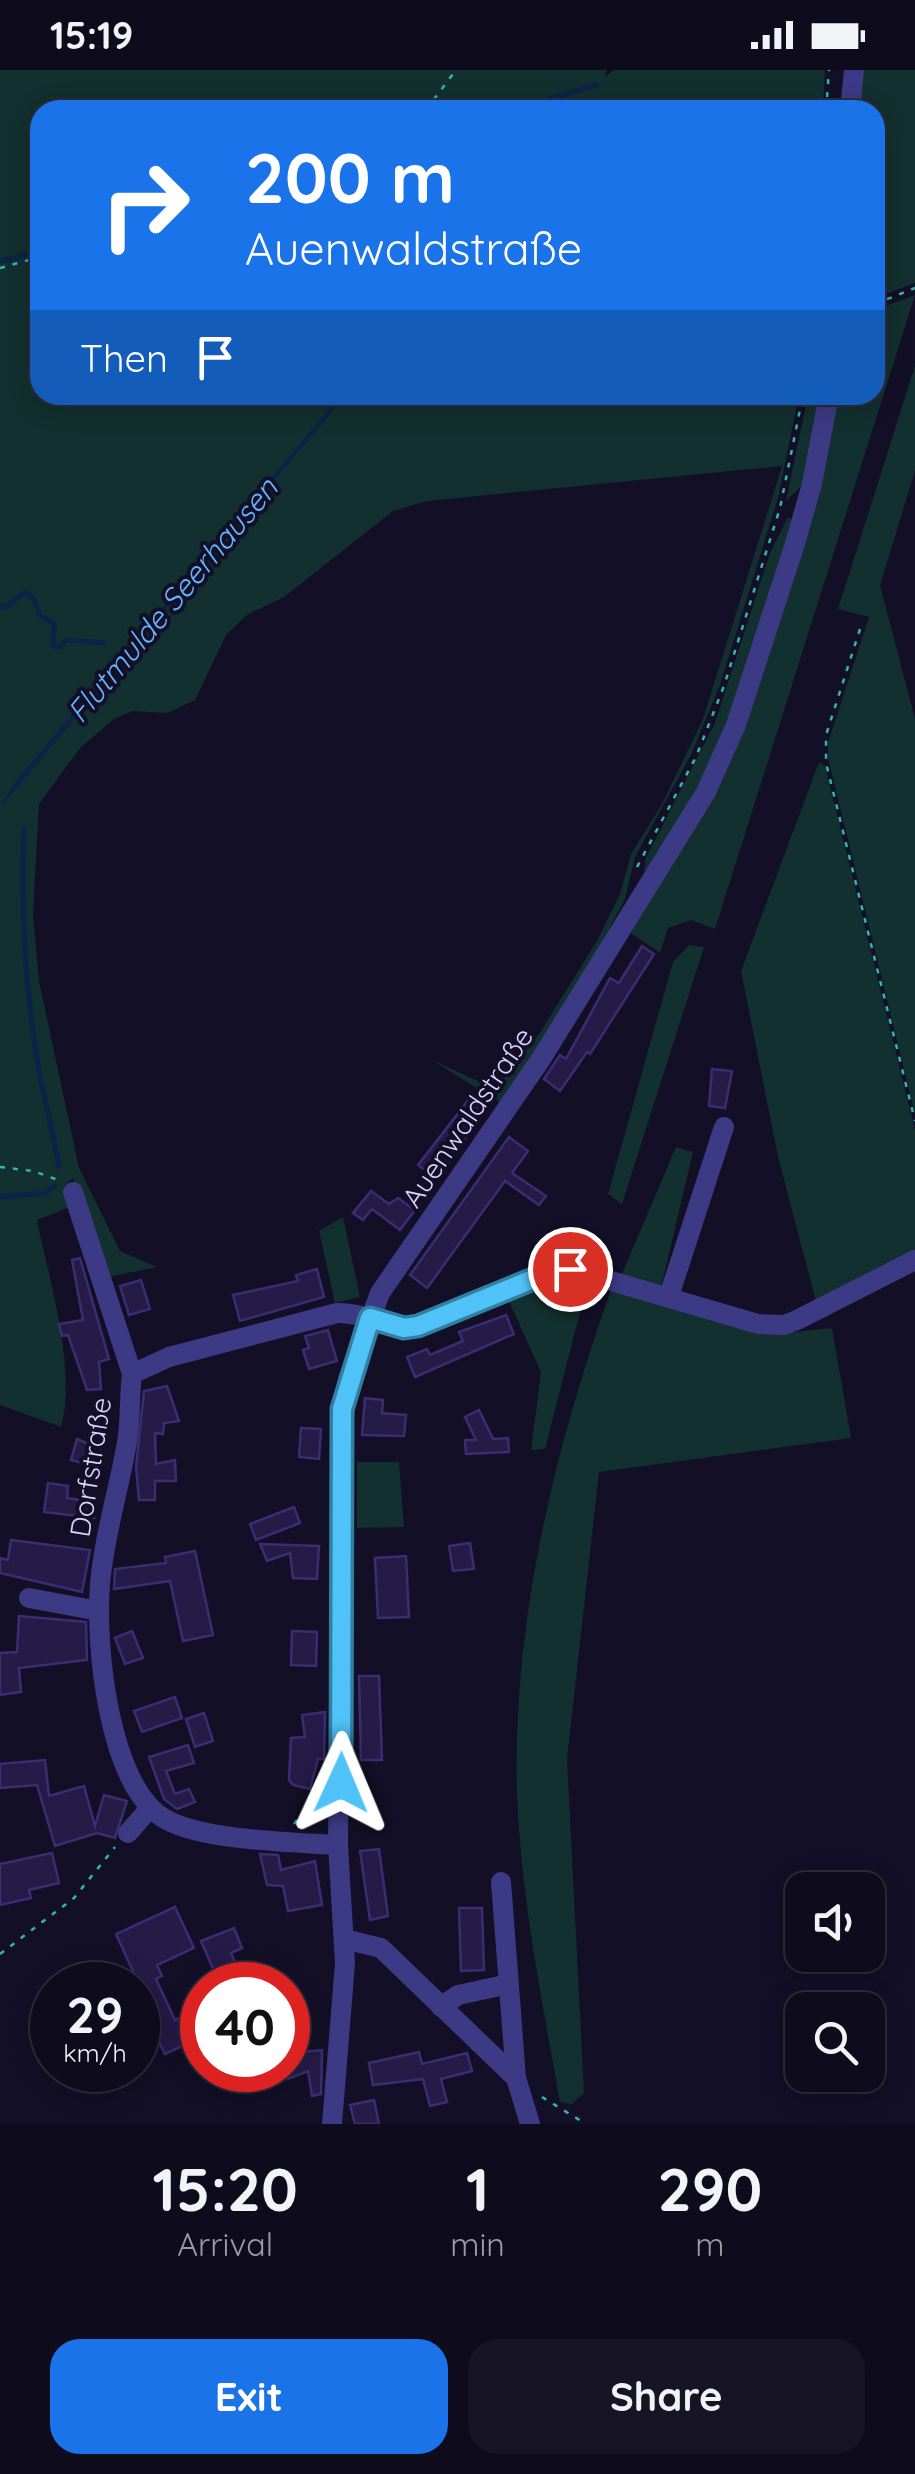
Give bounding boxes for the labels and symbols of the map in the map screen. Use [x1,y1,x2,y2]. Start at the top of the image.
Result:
water label: Flutmulde Seerhausen [58,469,286,730]
street label: Auenwaldstraße [394,1020,540,1214]
pin [528,1227,613,1312]
street label: Dorfstraße [62,1395,118,1539]
position arrow [289,1731,393,1835]
speed limit sign: 40 [180,1962,310,2092]

